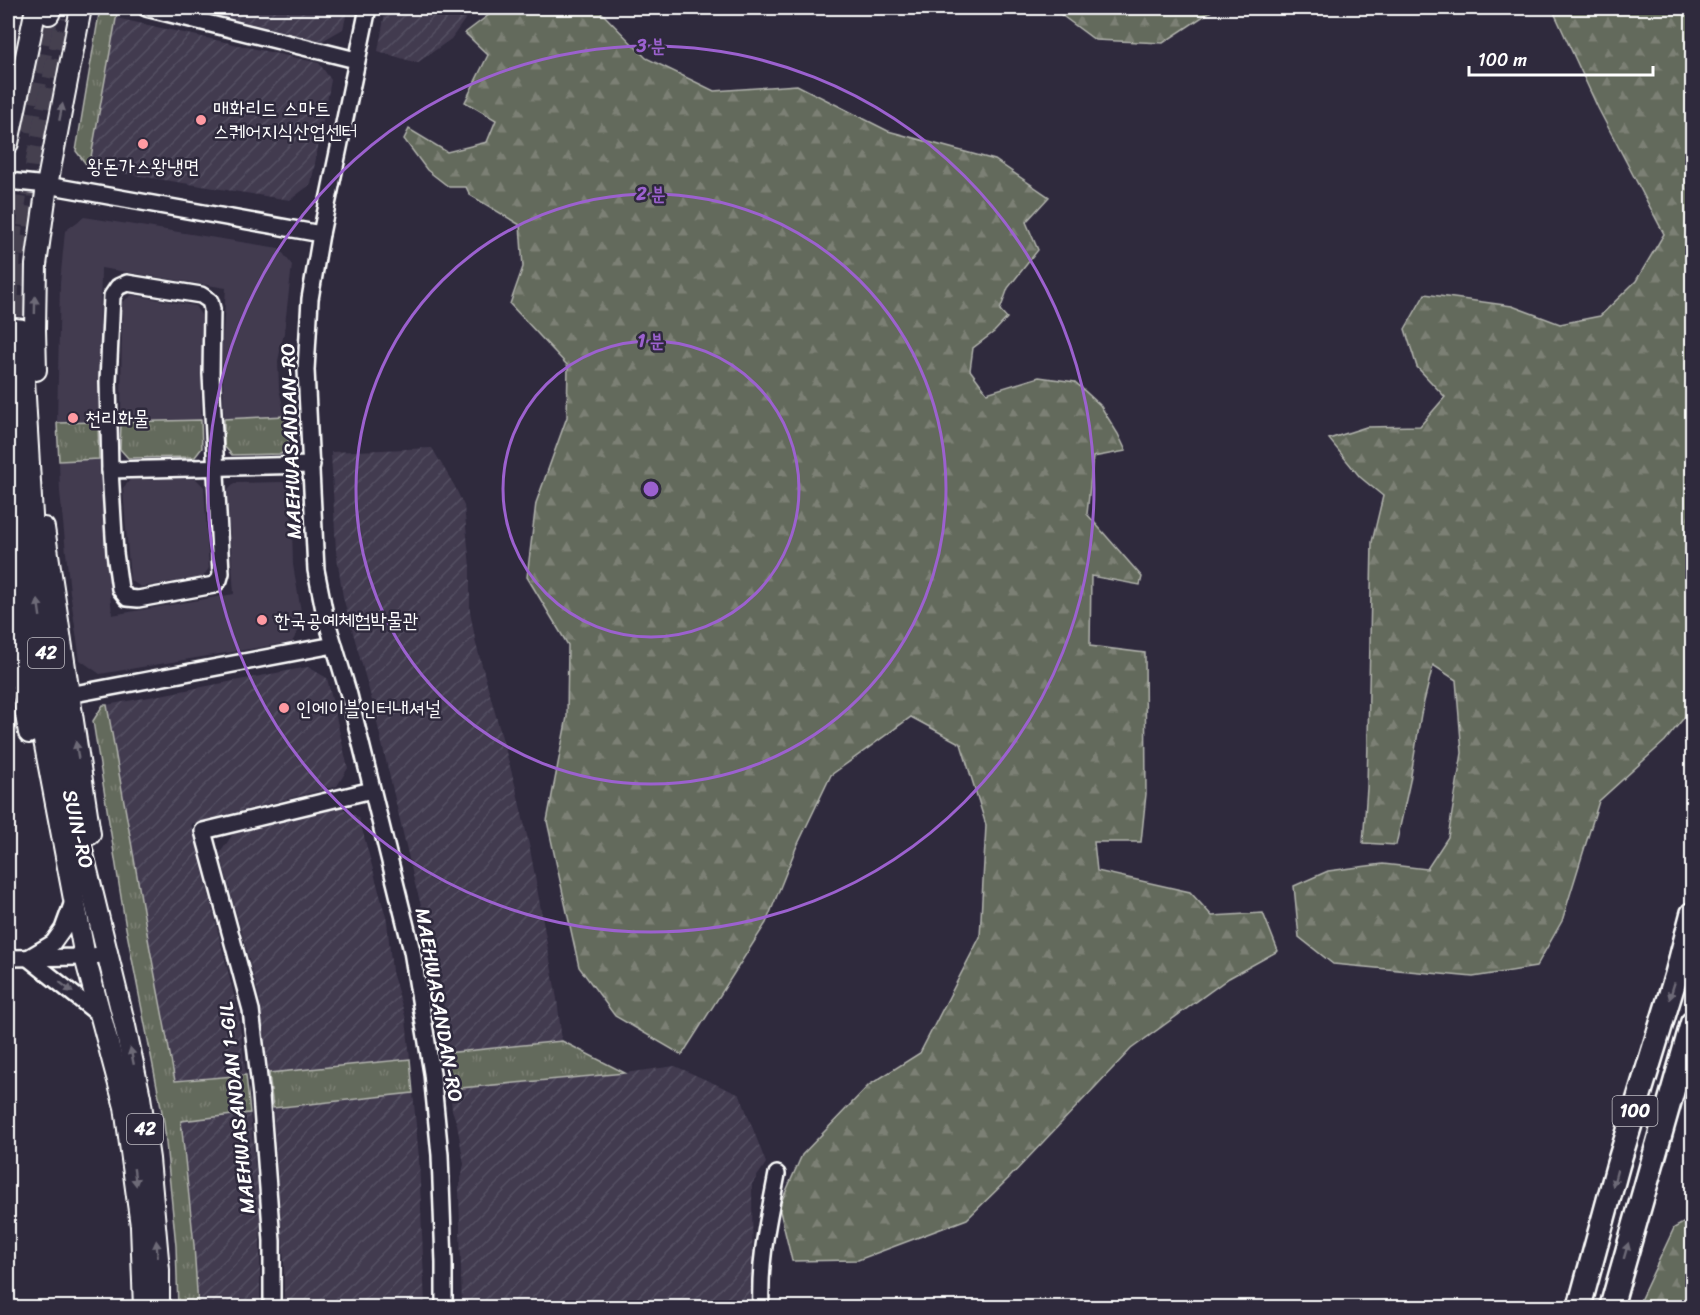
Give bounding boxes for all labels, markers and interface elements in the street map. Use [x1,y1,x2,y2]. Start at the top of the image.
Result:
text: 3 분 [635,30,666,62]
scale bar [1469,39,1654,77]
text: 100 m [1478,44,1527,76]
place label: 매화리드 스마트 스퀘어지식산업센터 [213,91,358,149]
one-way arrow [57,103,66,122]
marker: 매화리드 스마트 스퀘어지식산업센터 [194,113,208,127]
marker: 왕돈가스왕냉면 [136,137,150,151]
place label: 왕돈가스왕냉면 [87,149,199,184]
text: 2 분 [635,178,666,210]
one-way arrow [30,296,40,315]
text: 1 분 [638,325,664,357]
street label: MAEHWASANDAN-RO [270,342,312,540]
place label: 천리화물 [85,401,149,436]
marker: 천리화물 [66,411,80,425]
centre of rings [641,479,661,499]
one-way arrow [35,599,44,618]
place label: 한국공예체험박물관 [274,603,419,638]
marker: 한국공예체험박물관 [255,613,269,627]
road number: 42 [28,638,64,668]
place label: 인에이블인터내셔널 [296,691,441,726]
marker: 인에이블인터내셔널 [277,701,291,715]
one-way arrow [73,740,82,759]
street label: SUIN-RO [52,786,104,872]
street label: MAEHWASANDAN-RO [405,905,473,1105]
one-way arrow [58,981,73,993]
one-way arrow [1667,982,1676,1000]
street label: MAEHWASANDAN 1-GIL [208,999,266,1216]
one-way arrow [126,1047,136,1065]
road number: 100 [1612,1096,1658,1126]
road number: 42 [127,1114,163,1144]
one-way arrow [130,1168,139,1187]
one-way arrow [1610,1169,1619,1187]
one-way arrow [152,1240,162,1259]
one-way arrow [1622,1242,1632,1260]

